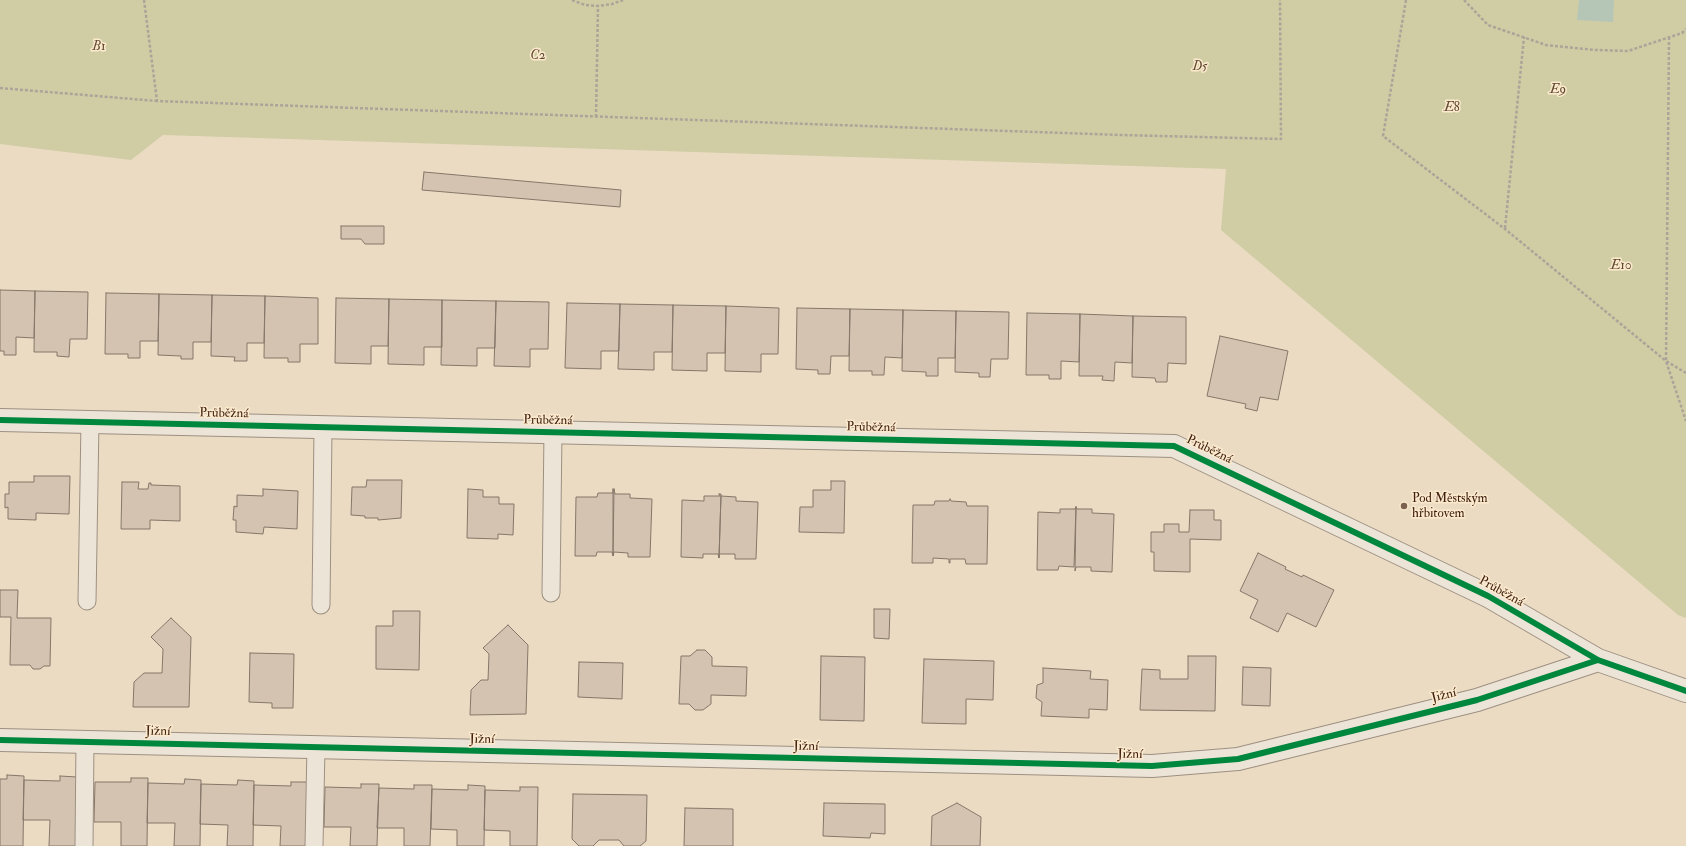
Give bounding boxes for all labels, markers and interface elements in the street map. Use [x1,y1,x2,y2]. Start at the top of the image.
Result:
park label: B1 [92,39,106,55]
park label: C2 [530,48,546,64]
park label: D5 [1192,59,1208,75]
park label: E9 [1550,82,1566,98]
park label: E8 [1444,100,1460,116]
park label: E10 [1610,258,1632,274]
street label: Průběžná [199,406,249,422]
street label: Průběžná [523,413,573,429]
street label: Průběžná [846,420,896,436]
street label: Průběžná [1183,432,1235,468]
place label: Pod Městským hřbitovem [1412,491,1488,522]
marker: Pod Městským hřbitovem [1399,501,1409,511]
street label: Průběžná [1476,573,1526,611]
street label: Jižní [1430,685,1458,707]
street label: Jižní [145,724,171,740]
street label: Jižní [469,732,495,748]
street label: Jižní [793,739,819,755]
street label: Jižní [1117,747,1143,763]

